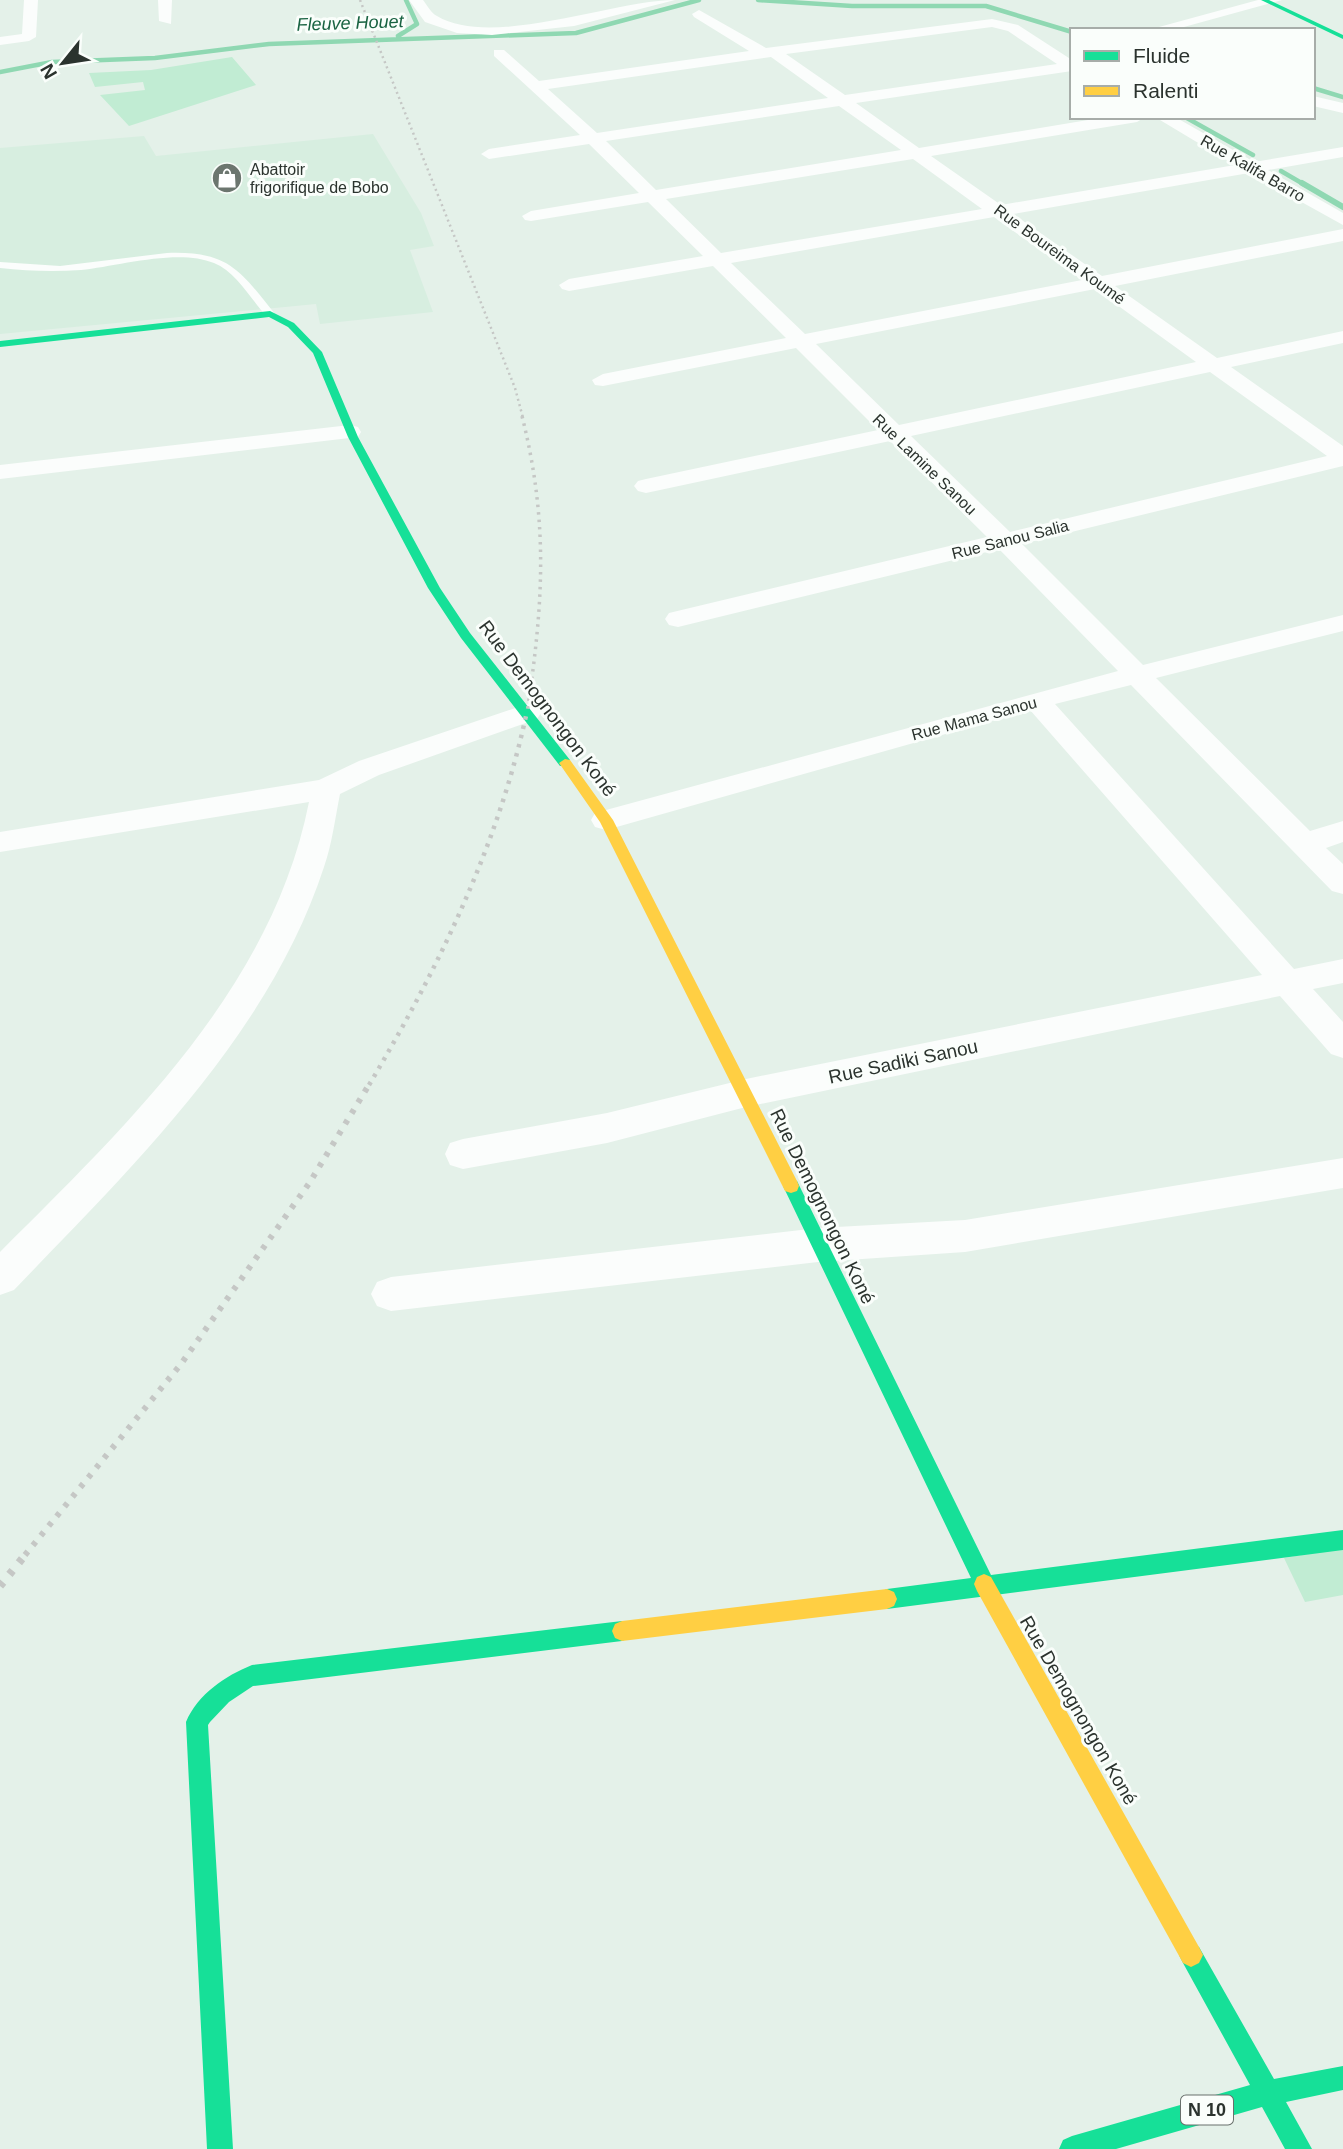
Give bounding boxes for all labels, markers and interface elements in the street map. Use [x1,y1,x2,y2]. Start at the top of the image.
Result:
water label: Fleuve Houet [296,11,405,35]
north arrow [28,28,98,98]
legend [1070,28,1315,119]
text: Fluide [1133,44,1190,67]
text: N [36,60,61,82]
text: Ralenti [1133,79,1198,102]
street label: Rue Kalifa Barro [1198,132,1308,205]
shop icon: Abattoir frigorifique de Bobo [210,161,244,195]
place label: Abattoir frigorifique de Bobo [250,161,389,196]
street label: Rue Boureima Koumé [991,201,1128,308]
street label: Rue Lamine Sanou [869,411,980,518]
street label: Rue Sanou Salia [950,517,1071,562]
street label: Rue Demognongon Koné [475,616,621,800]
street label: Rue Mama Sanou [910,694,1039,743]
street label: Rue Sadiki Sanou [827,1035,980,1088]
street label: Rue Demognongon Koné [766,1105,879,1307]
street label: Rue Demognongon Koné [1016,1612,1141,1808]
road number: N 10 [1181,2096,1233,2124]

